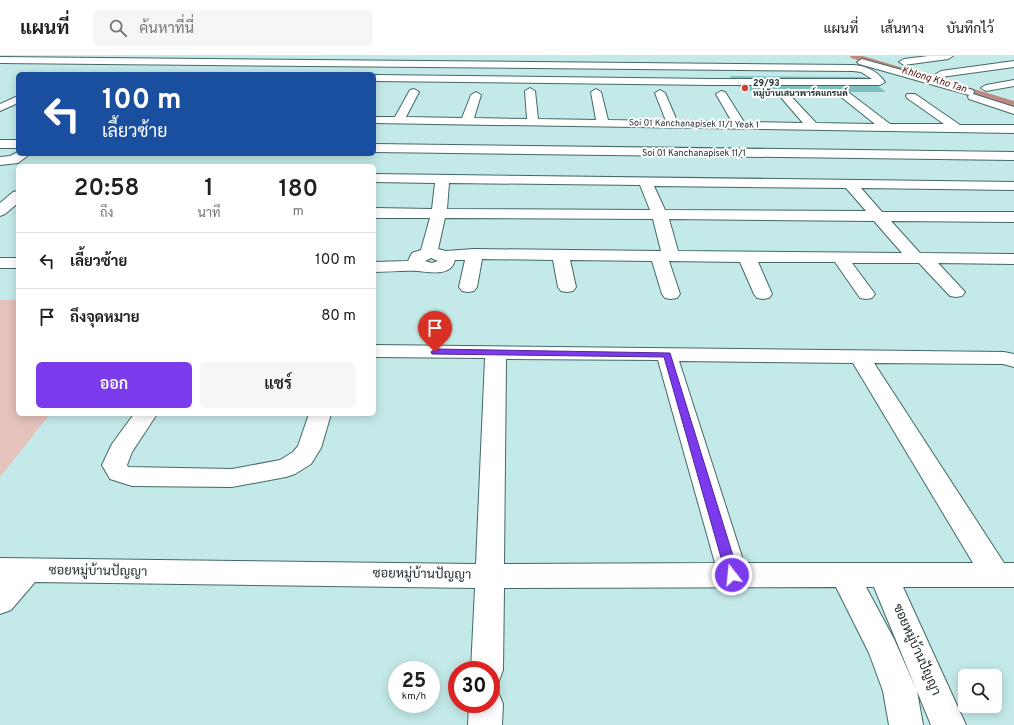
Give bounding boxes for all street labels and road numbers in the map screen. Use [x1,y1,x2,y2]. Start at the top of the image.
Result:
street label: Soi 01 Kanchanapisek 11/1 Yeak 1 [629,117,759,131]
street label: Soi 01 Kanchanapisek 11/1 [642,148,746,159]
street label: ซอยหมู่บ้านปัญญา [49,560,148,581]
street label: ซอยหมู่บ้านปัญญา [373,563,472,584]
street label: ซอยหมู่บ้านปัญญา [889,600,946,698]

